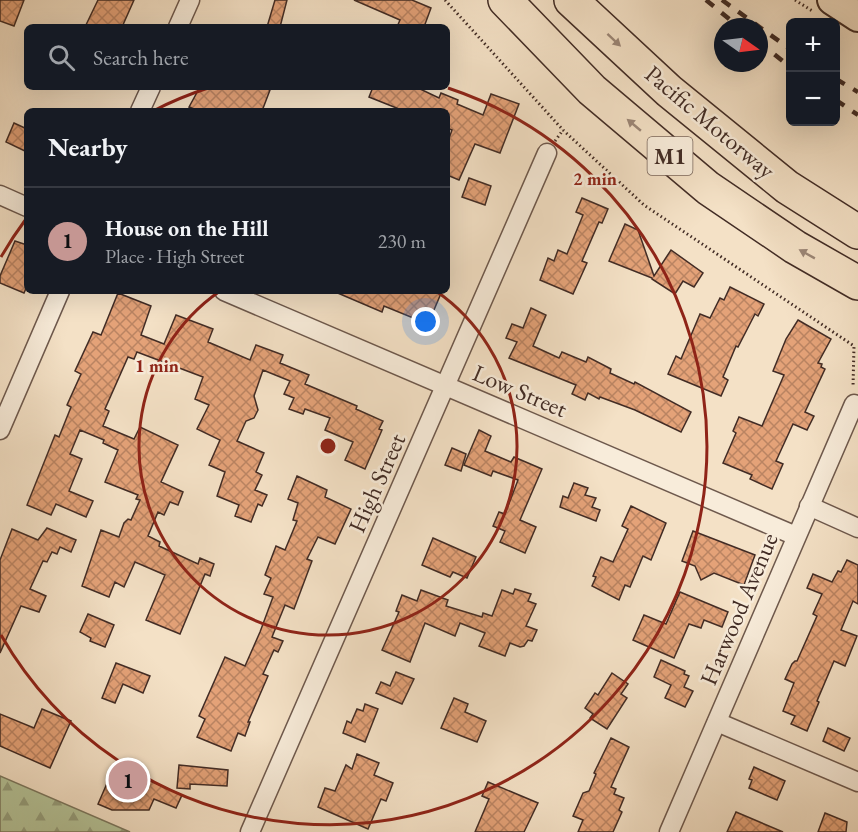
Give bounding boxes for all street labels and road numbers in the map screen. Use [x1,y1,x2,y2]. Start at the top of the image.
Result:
street label: Pacific Motorway [639,58,782,185]
road number: M1 [648,137,692,175]
street label: Low Street [468,357,572,424]
street label: High Street [341,428,412,537]
street label: Harwood Avenue [693,528,785,690]

